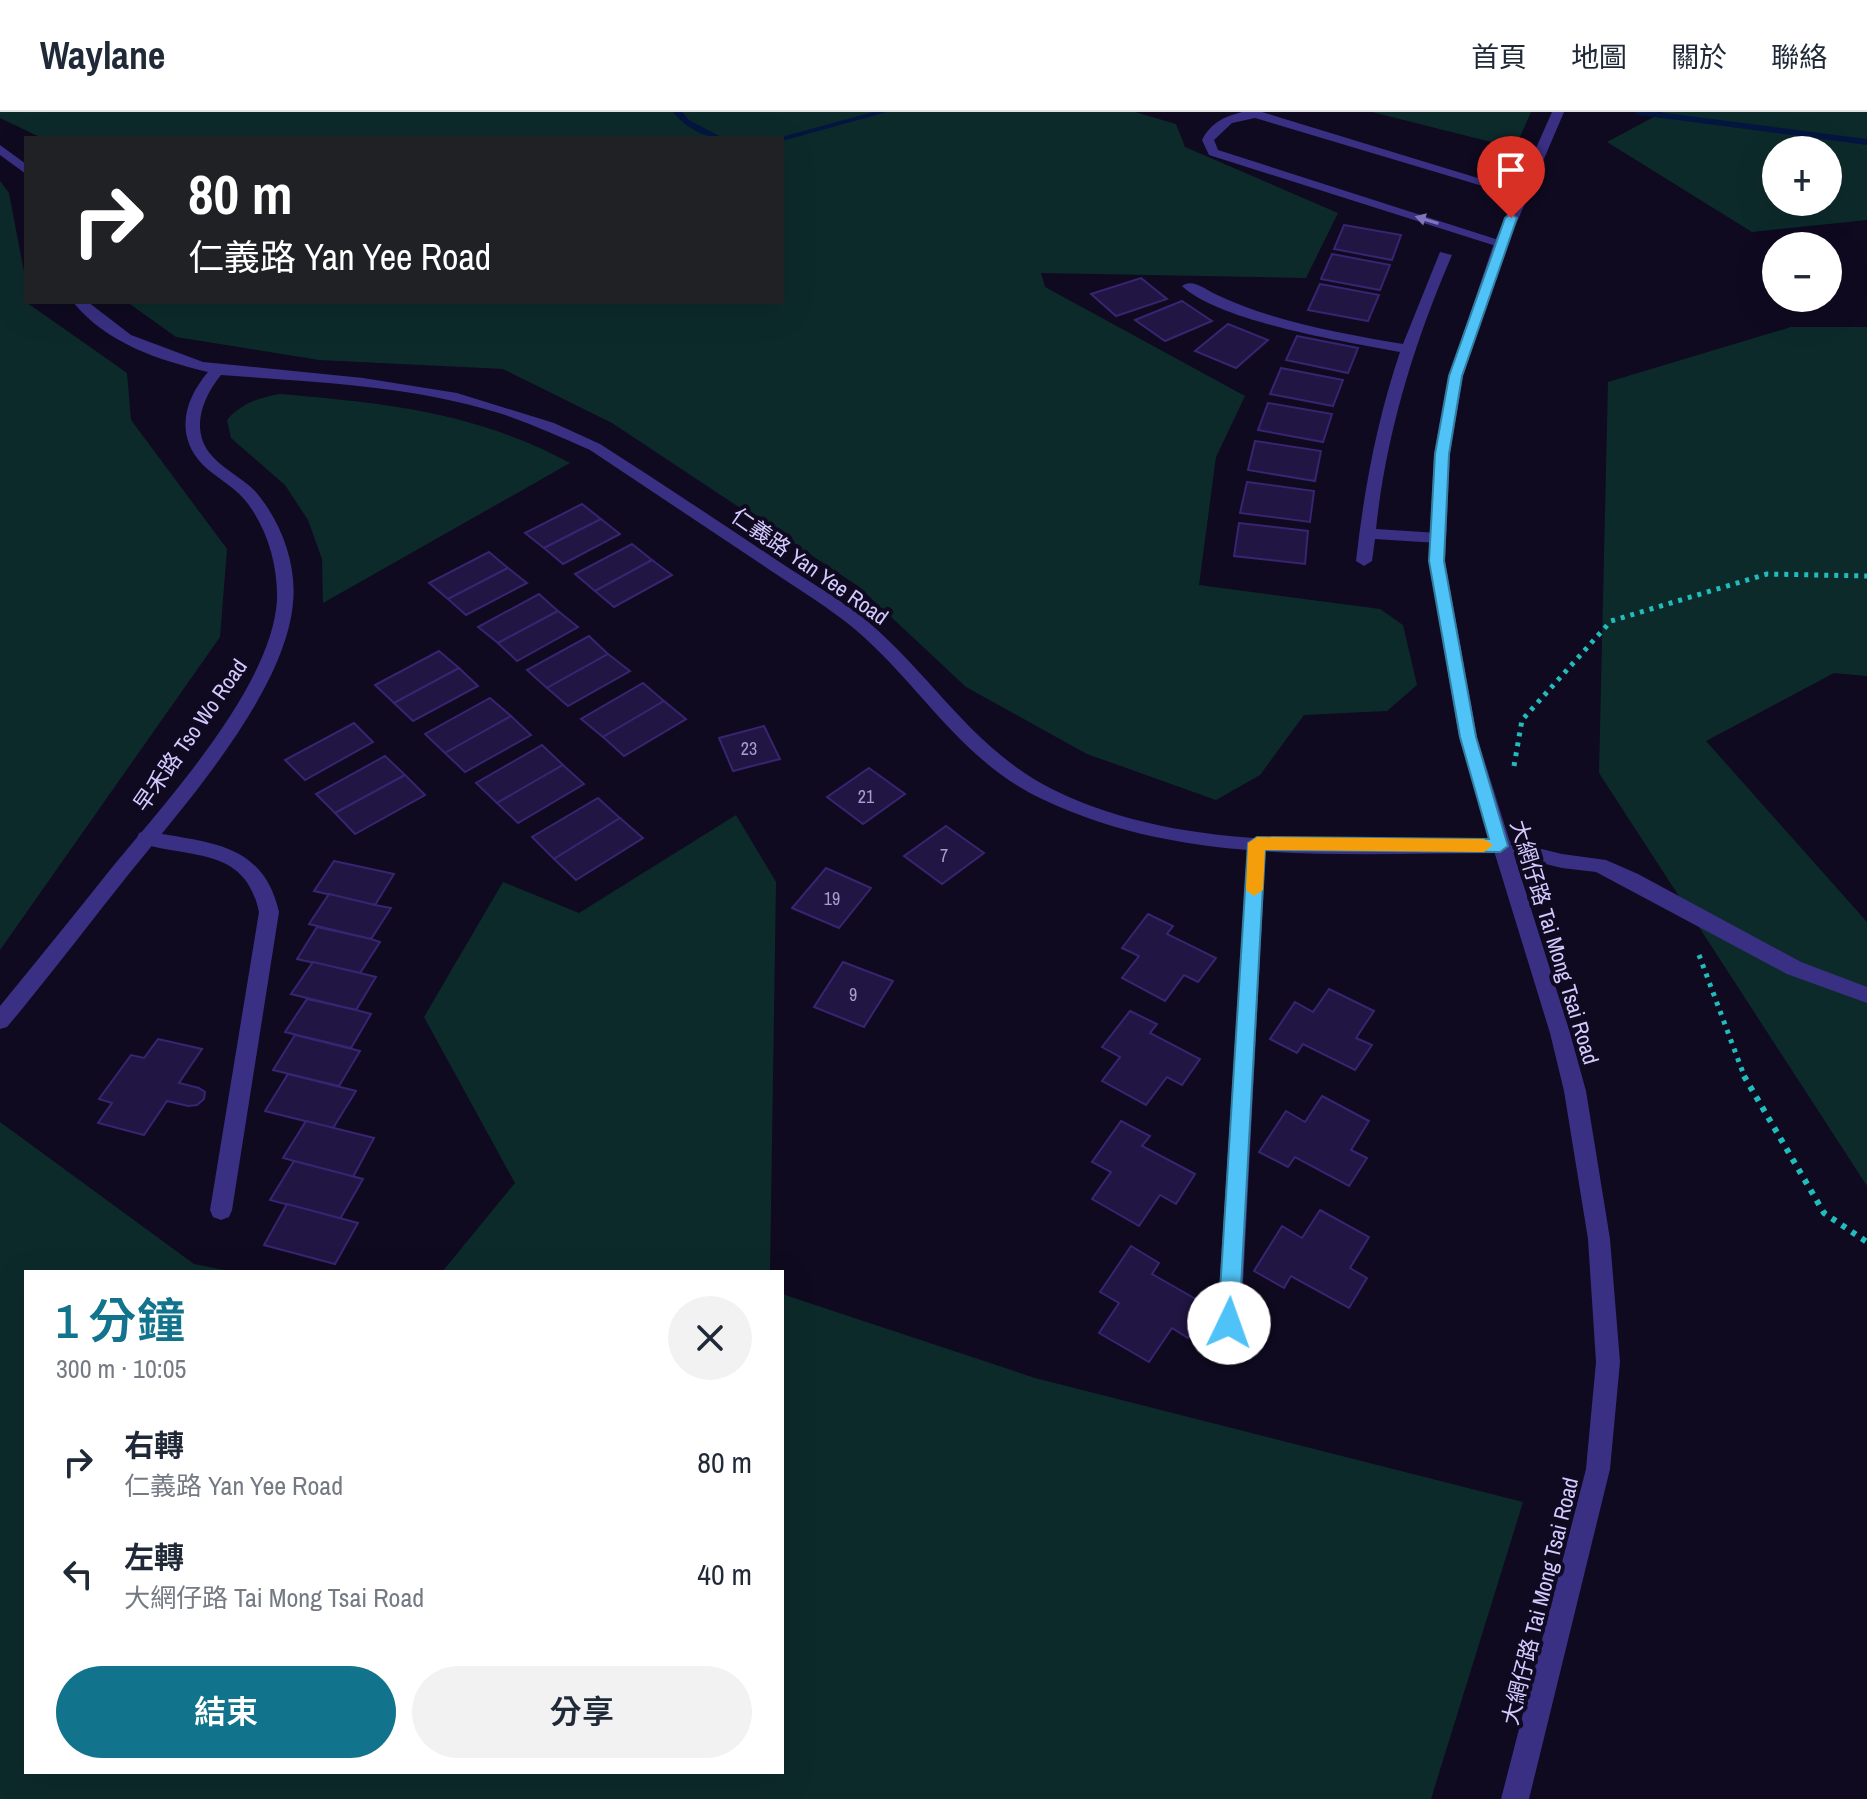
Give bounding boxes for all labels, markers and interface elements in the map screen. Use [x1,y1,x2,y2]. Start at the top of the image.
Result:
text: Waylane [40,30,165,81]
text: 首頁 [1471,38,1527,76]
text: 地圖 [1571,38,1627,76]
text: 關於 [1671,38,1727,76]
text: 聯絡 [1771,38,1827,76]
pin [1477,136,1545,218]
map controls [1762,136,1842,312]
button: + [1762,136,1842,216]
icon: arrive [1489,148,1533,192]
text: 80 m [188,156,293,231]
icon: right [56,168,160,272]
one-way arrow [1414,213,1438,225]
button: − [1762,232,1842,312]
text: 仁義路 Yan Yee Road [188,233,491,281]
street label: 仁義路 Yan Yee Road [725,501,895,631]
street label: 早禾路 Tso Wo Road [126,653,254,817]
house number: 23 [741,736,757,761]
house number: 21 [858,784,875,809]
street label: 大網仔路 Tai Mong Tsai Road [1504,816,1606,1068]
house number: 7 [940,843,948,868]
house number: 19 [824,886,840,911]
house number: 9 [849,982,857,1007]
position arrow [1187,1281,1271,1365]
text: 1 分鐘 [56,1288,185,1353]
button: close [668,1296,752,1380]
text: 300 m · 10:05 [56,1351,186,1386]
text: 右轉 [124,1425,184,1465]
icon: right [56,1440,100,1484]
text: 80 m [697,1442,752,1482]
text: 仁義路 Yan Yee Road [124,1468,343,1503]
street label: 大網仔路 Tai Mong Tsai Road [1495,1474,1585,1728]
text: 左轉 [124,1537,184,1577]
icon: left [56,1552,100,1596]
text: 40 m [697,1554,752,1594]
text: 大網仔路 Tai Mong Tsai Road [124,1580,424,1615]
button: 結束 [56,1666,396,1758]
button: 分享 [412,1666,752,1758]

